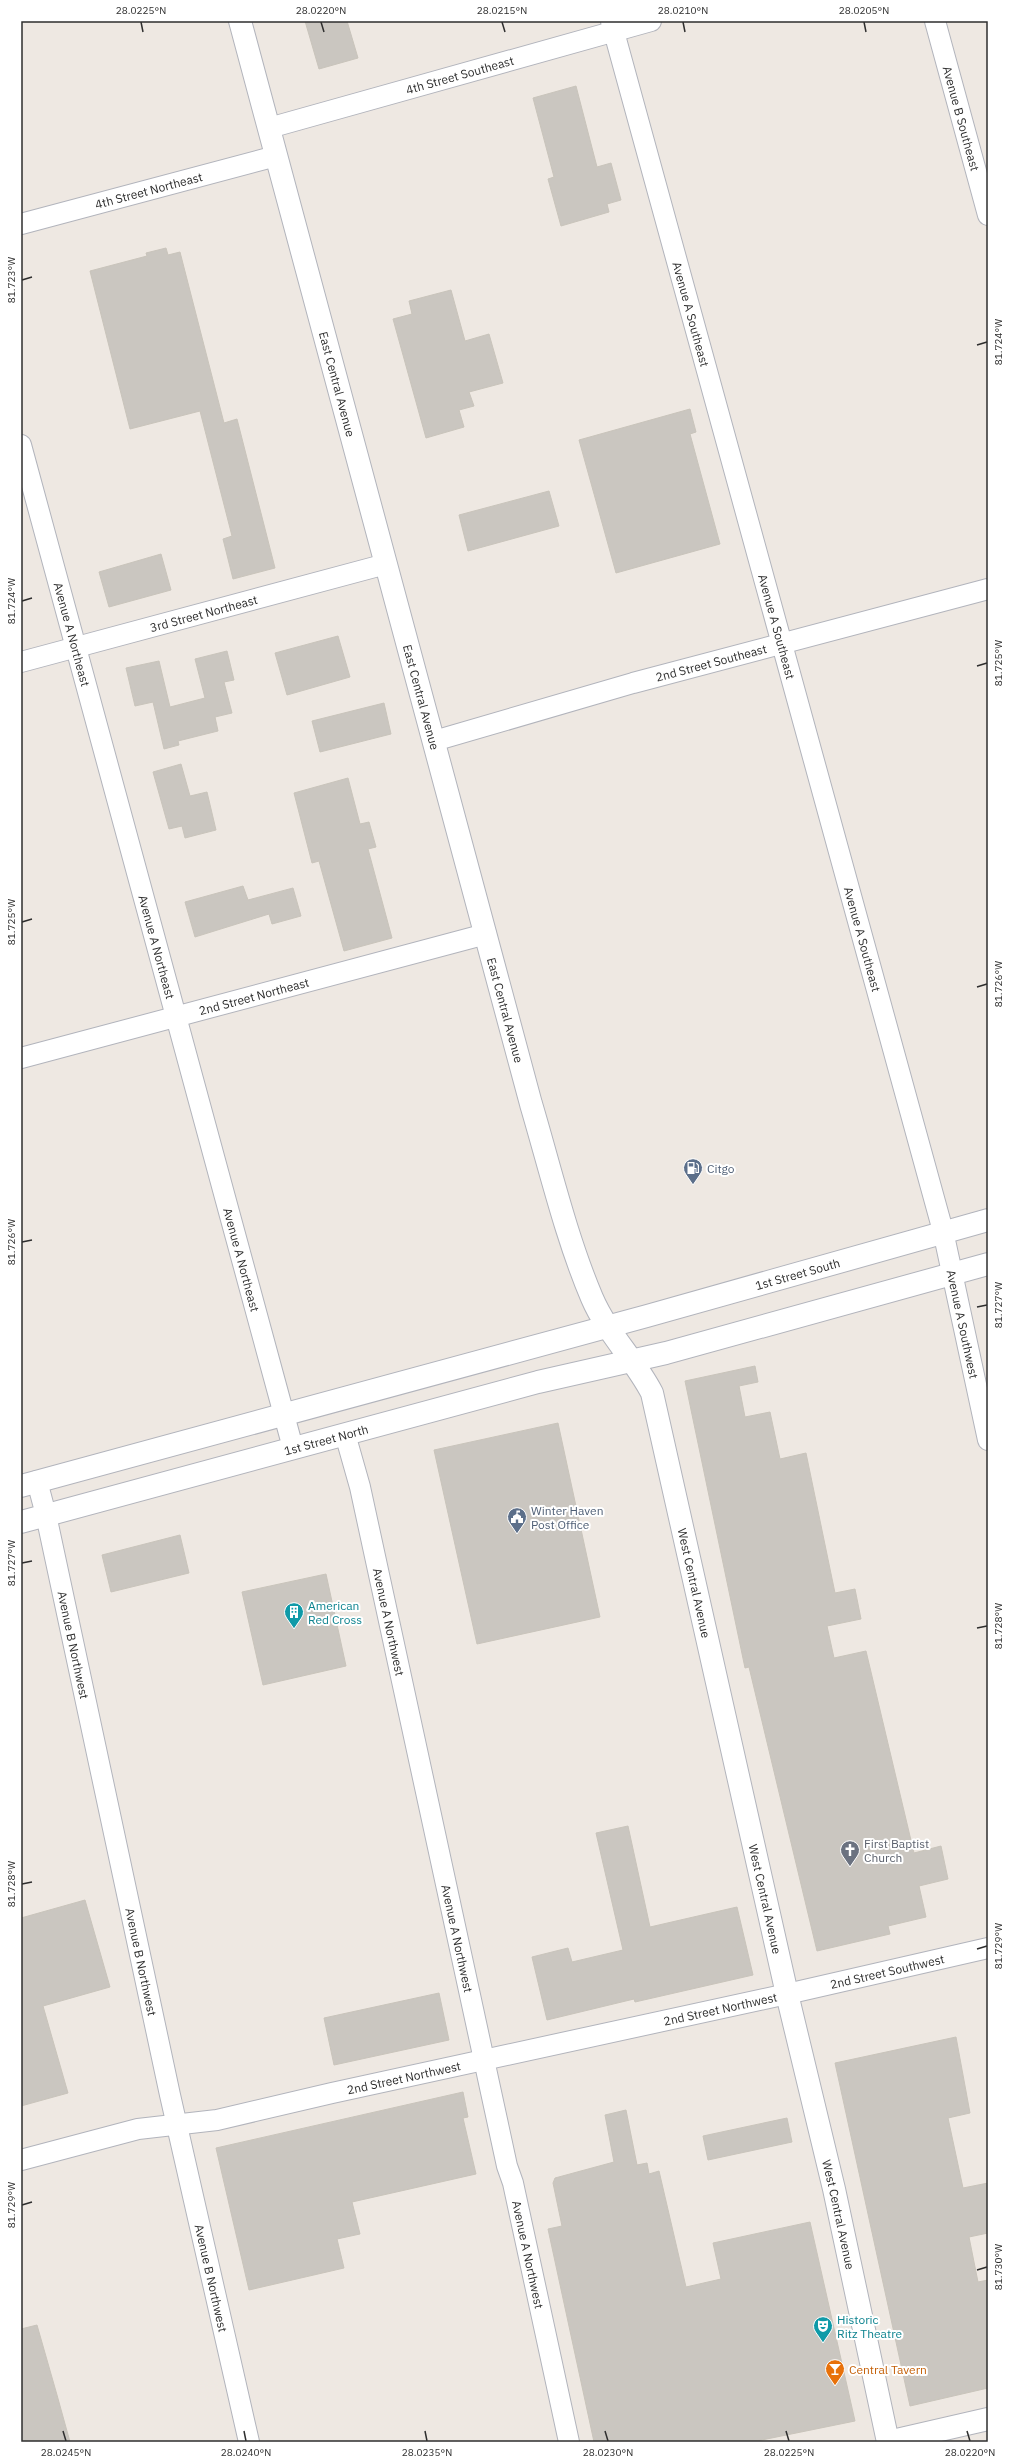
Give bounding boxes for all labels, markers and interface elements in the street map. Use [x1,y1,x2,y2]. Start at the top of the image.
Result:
text: 28.0225°N [116,4,166,17]
text: 28.0220°N [296,4,346,17]
text: 28.0215°N [477,4,527,17]
text: 28.0210°N [658,4,708,17]
text: 28.0205°N [839,4,889,17]
street label: 4th Street Southeast [404,52,515,97]
street label: Avenue B Southeast [940,64,983,173]
street label: 4th Street Northeast [93,168,204,211]
text: 81.723°W [5,257,18,303]
street label: Avenue A Southeast [670,260,713,368]
text: 81.724°W [992,319,1005,365]
street label: East Central Avenue [316,330,359,439]
street label: Avenue A Southeast [756,573,799,681]
text: 81.724°W [5,578,18,624]
street label: Avenue A Northeast [51,580,94,688]
street label: 3rd Street Northeast [148,591,259,635]
street label: 2nd Street Southeast [654,640,768,684]
text: 81.725°W [992,640,1005,686]
street label: East Central Avenue [400,643,443,752]
street label: Avenue A Southeast [841,885,884,993]
street label: Avenue A Northeast [136,893,178,1001]
text: 81.725°W [5,899,18,945]
street label: East Central Avenue [484,956,527,1065]
text: 81.726°W [992,961,1005,1007]
street label: 2nd Street Northeast [197,974,311,1018]
fuel station icon: Citgo [682,1157,704,1185]
place label: Citgo [707,1161,735,1176]
street label: Avenue A Northeast [221,1206,263,1313]
text: 81.726°W [5,1219,18,1265]
street label: 1st Street South [753,1255,842,1293]
street label: Avenue A Southwest [944,1268,982,1380]
text: 81.727°W [992,1282,1005,1328]
street label: 1st Street North [282,1421,370,1458]
place label: Winter Haven Post Office [531,1503,604,1532]
public building icon: Winter Haven Post Office [506,1506,528,1534]
street label: West Central Avenue [675,1527,714,1640]
text: 81.727°W [5,1540,18,1586]
street label: Avenue A Northwest [370,1567,408,1677]
street label: Avenue B Northwest [55,1590,93,1700]
place label: American Red Cross [308,1598,362,1627]
building icon: American Red Cross [283,1601,305,1629]
text: 81.728°W [992,1603,1005,1649]
place label: First Baptist Church [864,1836,929,1865]
church icon: First Baptist Church [839,1839,861,1867]
street label: West Central Avenue [746,1843,785,1956]
text: 81.728°W [5,1861,18,1907]
street label: Avenue A Northwest [439,1883,477,1994]
street label: Avenue B Northwest [123,1906,160,2017]
text: 81.729°W [992,1923,1005,1969]
street label: 2nd Street Southwest [828,1951,946,1991]
street label: 2nd Street Northwest [662,1989,779,2028]
street label: 2nd Street Northwest [345,2058,462,2097]
street label: West Central Avenue [820,2158,859,2271]
text: 81.729°W [5,2182,18,2228]
street label: Avenue A Northwest [510,2199,547,2310]
street label: Avenue B Northwest [192,2223,231,2333]
text: 81.730°W [992,2244,1005,2290]
place label: Historic Ritz Theatre [837,2312,903,2341]
theatre icon: Historic Ritz Theatre [812,2315,834,2343]
bar icon: Central Tavern [824,2358,846,2386]
place label: Central Tavern [849,2362,927,2377]
text: 28.0245°N [41,2446,91,2459]
text: 28.0240°N [221,2446,271,2459]
text: 28.0235°N [402,2446,452,2459]
text: 28.0230°N [583,2446,633,2459]
text: 28.0225°N [764,2446,814,2459]
text: 28.0220°N [945,2446,995,2459]

